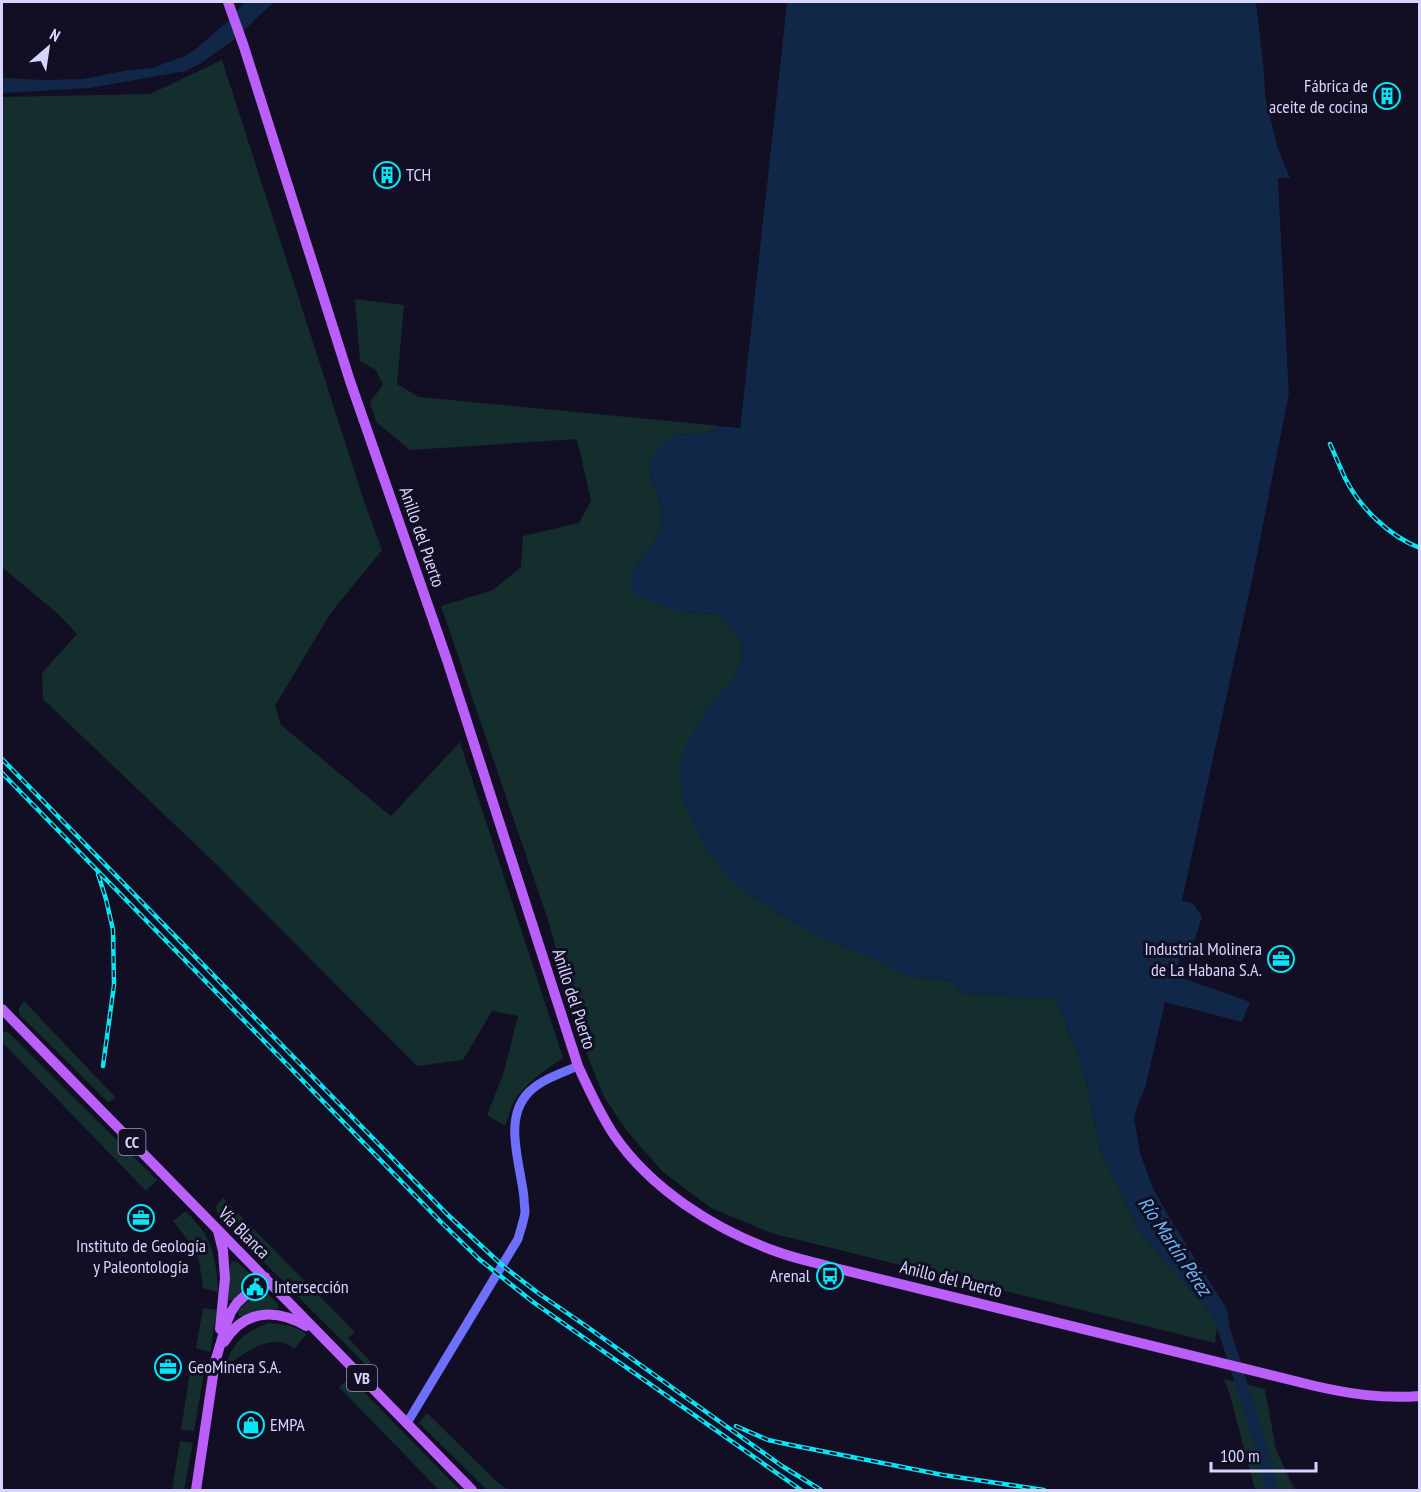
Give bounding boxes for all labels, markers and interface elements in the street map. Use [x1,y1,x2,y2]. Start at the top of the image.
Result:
north arrow [18,18,78,78]
text: N [47,24,64,46]
place label: Fábrica de aceite de cocina [1269,74,1368,118]
building icon: Fábrica de aceite de cocina [1372,81,1402,111]
building icon: TCH [372,160,402,190]
place label: TCH [406,163,431,186]
street label: Anillo del Puerto [395,484,450,590]
place label: Industrial Molinera de La Habana S.A. [1144,937,1262,981]
office icon: Industrial Molinera de La Habana S.A. [1266,944,1296,974]
street label: Anillo del Puerto [547,946,602,1052]
road number: CC [118,1129,146,1155]
water label: Río Martín Pérez [1132,1192,1219,1302]
street label: Vía Blanca [213,1201,275,1263]
office icon: Instituto de Geología y Paleontología [126,1203,156,1233]
place label: Instituto de Geología y Paleontología [76,1234,206,1278]
street label: Anillo del Puerto [898,1255,1005,1302]
bus stop icon: Arenal [815,1261,845,1291]
place label: Arenal [770,1264,811,1287]
public building icon: Intersección [240,1272,270,1302]
place label: Intersección [274,1275,349,1298]
office icon: GeoMinera S.A. [153,1352,183,1382]
place label: GeoMinera S.A. [188,1355,282,1378]
road number: VB [347,1365,377,1391]
shop icon: EMPA [236,1410,266,1440]
place label: EMPA [270,1413,305,1436]
scale bar [1211,1435,1316,1473]
text: 100 m [1220,1444,1260,1467]

